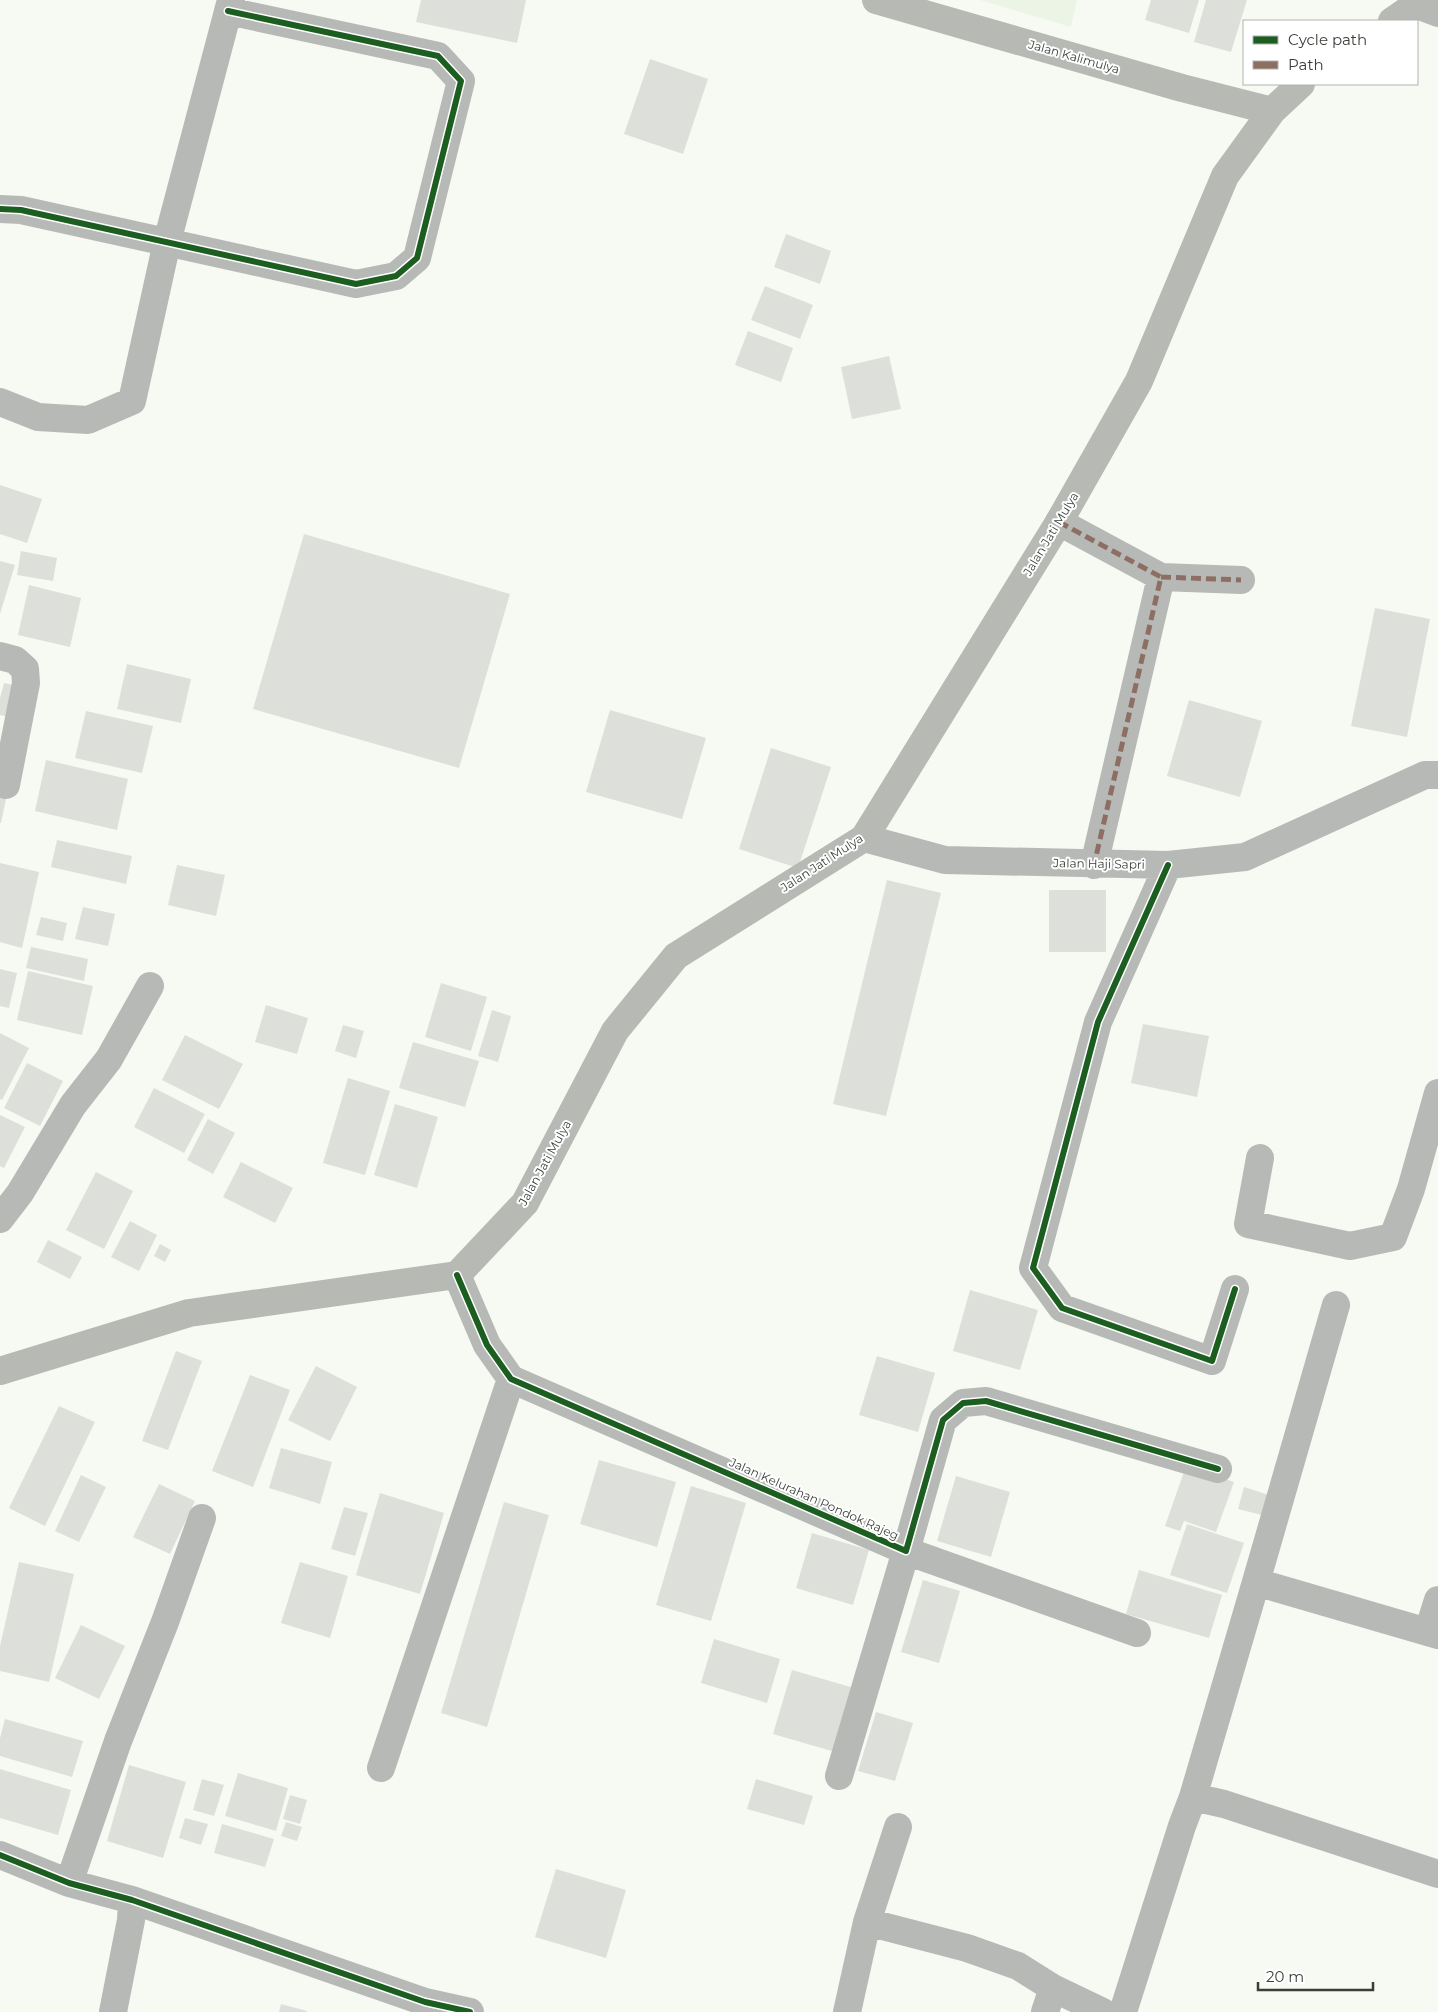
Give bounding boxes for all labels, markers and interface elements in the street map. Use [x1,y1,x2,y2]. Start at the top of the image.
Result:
legend [1243,20,1418,85]
text: Cycle path [1288,30,1367,49]
street label: Jalan Kalimulya [1026,36,1121,77]
text: Path [1288,55,1324,74]
street label: Jalan Jati Mulya [1019,489,1081,579]
street label: Jalan Jati Mulya [777,830,866,895]
street label: Jalan Haji Sapri [1052,855,1145,872]
street label: Jalan Jati Mulya [514,1118,574,1209]
street label: Jalan Kelurahan Pondok Rajeg [726,1454,901,1543]
scale bar [1258,1960,1373,1992]
text: 20 m [1266,1967,1304,1986]

